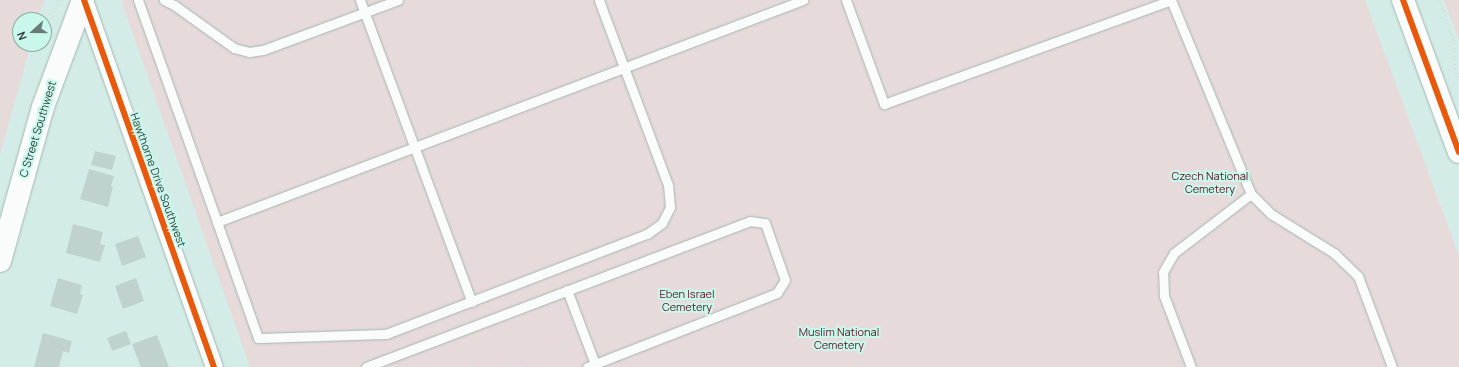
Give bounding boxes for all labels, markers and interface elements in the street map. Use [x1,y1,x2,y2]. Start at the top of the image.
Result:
north arrow [12,12,52,52]
text: N [13,30,30,42]
street label: C Street Southwest [17,79,59,179]
street label: Hawthorne Drive Southwest [128,111,188,249]
park label: Czech National Cemetery [1172,170,1248,196]
park label: Eben Israel Cemetery [660,288,714,314]
park label: Muslim National Cemetery [799,326,879,352]

